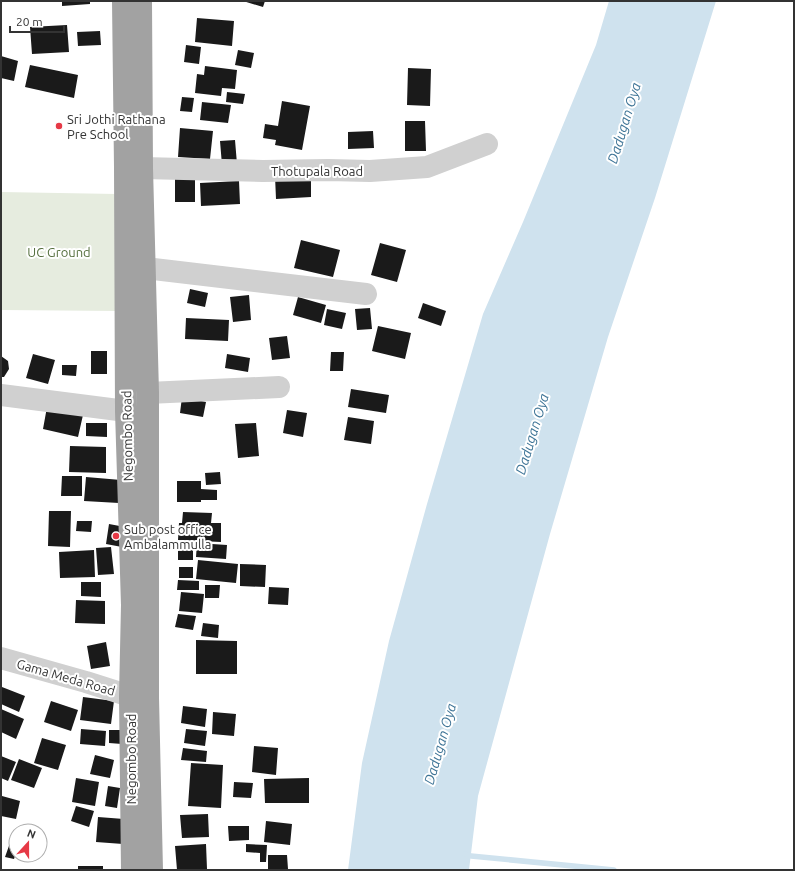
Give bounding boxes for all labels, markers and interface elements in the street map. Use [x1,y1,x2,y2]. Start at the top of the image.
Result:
scale bar [10,8,64,34]
text: 20 m [16,15,43,28]
water label: Dadugan Oya [604,80,644,165]
place label: Sri Jothi Rathana Pre School [67,112,166,141]
marker: Sri Jothi Rathana Pre School [54,121,64,131]
street label: Thotupala Road [271,164,363,178]
park label: UC Ground [27,245,91,259]
street label: Negombo Road [119,390,135,482]
water label: Dadugan Oya [512,391,552,476]
place label: Sub post office Ambalammulla [124,522,212,551]
marker: Sub post office Ambalammulla [111,531,121,541]
street label: Gama Meda Road [15,656,117,698]
water label: Dadugan Oya [421,701,459,786]
street label: Negombo Road [124,714,138,804]
north arrow [8,823,48,863]
text: N [26,827,38,841]

